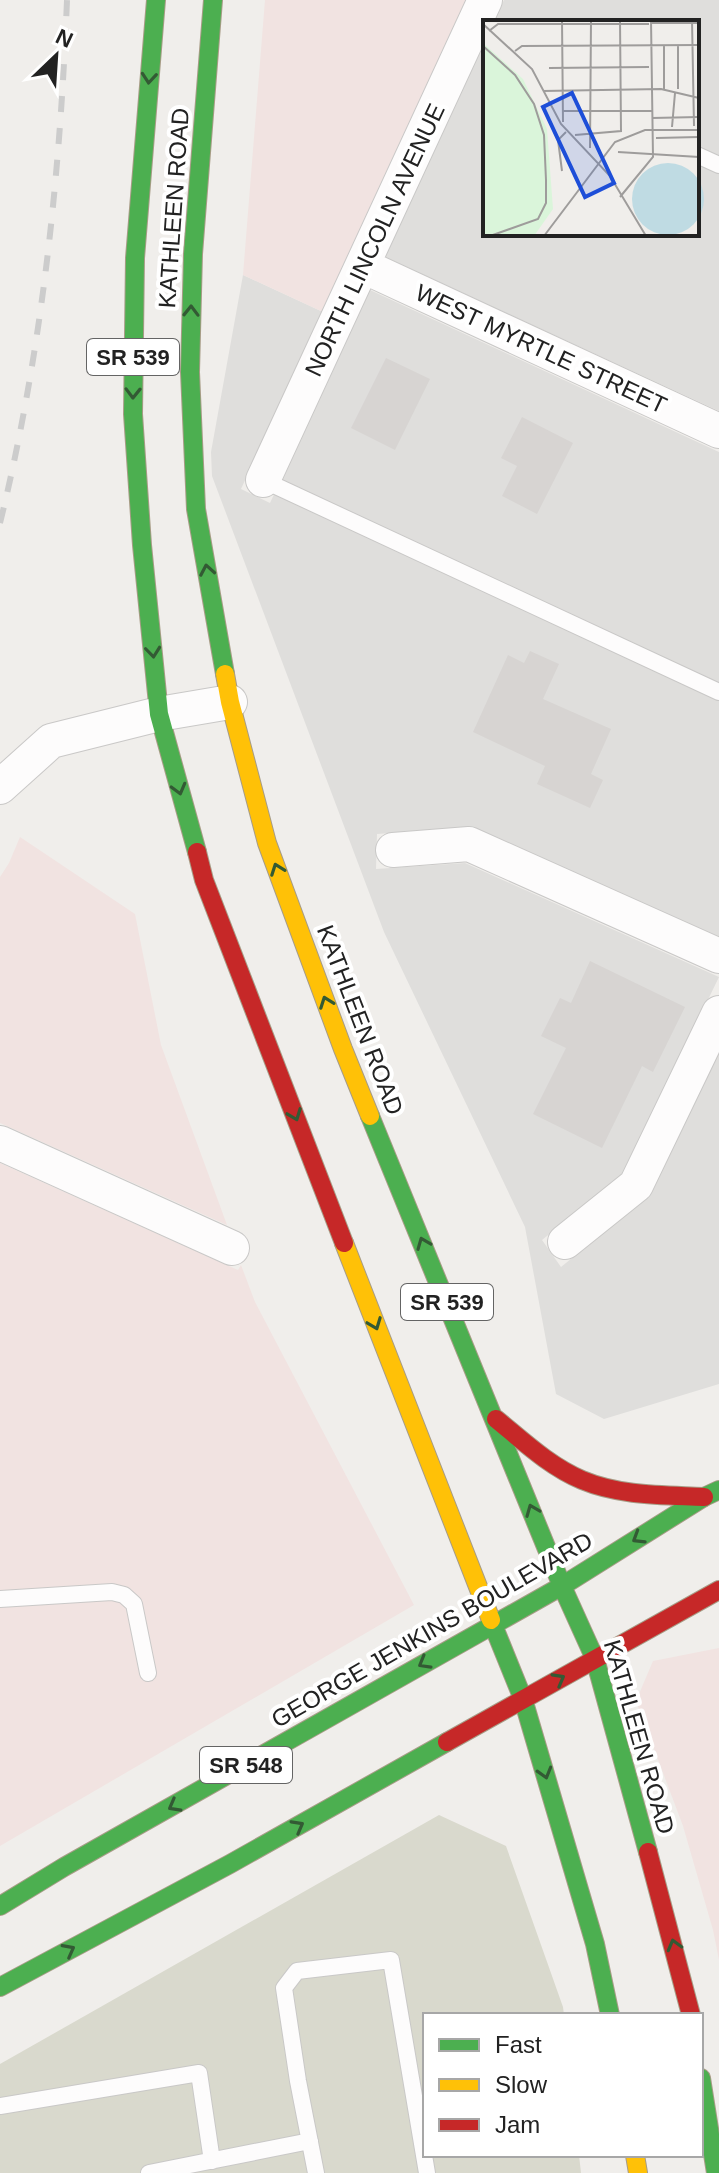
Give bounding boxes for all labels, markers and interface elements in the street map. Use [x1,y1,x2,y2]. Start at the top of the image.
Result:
north arrow [16,16,96,96]
inset map [483,20,699,236]
text: N [52,24,77,53]
one-way arrow [141,72,158,85]
street label: NORTH LINCOLN AVENUE [299,99,450,380]
street label: KATHLEEN ROAD [153,107,194,309]
street label: WEST MYRTLE STREET [411,278,671,419]
one-way arrow [183,304,200,317]
road number: SR 539 [87,339,179,375]
one-way arrow [124,387,142,400]
one-way arrow [199,563,216,577]
one-way arrow [144,646,161,659]
one-way arrow [170,782,187,796]
one-way arrow [270,863,286,877]
street label: KATHLEEN ROAD [312,921,409,1118]
one-way arrow [319,996,336,1010]
one-way arrow [285,1107,302,1121]
one-way arrow [416,1237,432,1252]
road number: SR 539 [401,1284,493,1320]
one-way arrow [365,1316,382,1330]
one-way arrow [525,1504,541,1518]
street label: GEORGE JENKINS BOULEVARD [266,1526,597,1733]
one-way arrow [632,1529,647,1544]
street label: KATHLEEN ROAD [599,1637,680,1837]
one-way arrow [418,1653,433,1669]
one-way arrow [550,1673,565,1689]
road number: SR 548 [200,1747,292,1783]
one-way arrow [536,1766,552,1780]
one-way arrow [167,1796,182,1811]
one-way arrow [289,1820,303,1836]
one-way arrow [666,1938,683,1952]
one-way arrow [60,1945,75,1960]
legend [423,2013,703,2157]
text: Fast [495,2031,542,2058]
text: Slow [495,2071,548,2098]
text: Jam [495,2111,540,2138]

